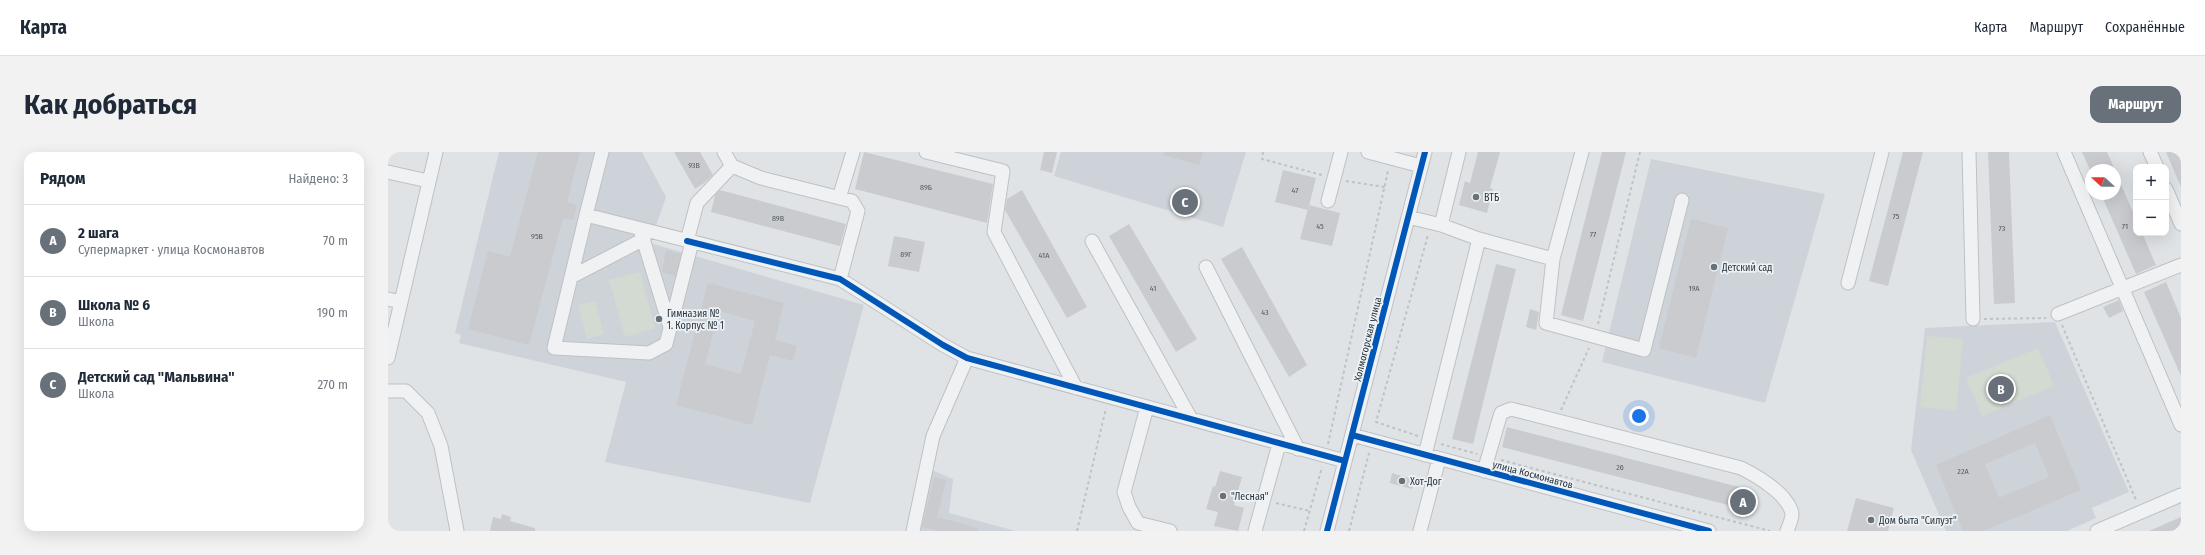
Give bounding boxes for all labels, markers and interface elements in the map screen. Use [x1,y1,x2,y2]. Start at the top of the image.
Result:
text: Карта [20,16,67,39]
text: Карта [1974,19,2007,36]
text: Маршрут [2029,19,2083,36]
text: Сохранённые [2105,19,2185,36]
button: Маршрут [2090,86,2181,123]
text: Как добраться [24,88,197,121]
house number: 93В [688,161,700,170]
north arrow [2085,164,2121,200]
map controls [2133,164,2169,236]
button: + [2133,164,2169,200]
text: Рядом [40,168,85,189]
text: Найдено: 3 [288,171,348,186]
house number: 89Б [920,183,932,192]
house number: 47 [1292,186,1299,195]
pin: C [1172,187,1198,217]
marker: ВТБ [1471,192,1481,202]
place label: ВТБ [1484,192,1499,204]
button: − [2133,200,2169,236]
house number: 75 [1893,212,1900,221]
house number: 89В [772,214,785,223]
house number: 45 [1316,222,1324,231]
house number: 71 [2122,222,2128,231]
text: 2 шага [78,224,119,242]
house number: 73 [1999,224,2006,233]
house number: 77 [1590,230,1597,239]
house number: 95В [531,232,544,241]
text: A [49,233,57,248]
text: 70 m [323,233,348,248]
text: Супермаркет · улица Космонавтов [78,242,265,257]
house number: 89Г [900,250,912,259]
house number: 41А [1039,251,1050,260]
marker: Детский сад [1709,262,1719,272]
place label: Детский сад [1721,262,1772,274]
house number: 41 [1150,284,1156,293]
house number: 19А [1688,284,1700,293]
text: Школа № 6 [78,296,150,314]
street label: Холмогорская улица [1352,296,1384,383]
text: B [49,305,57,320]
text: 190 m [317,305,348,320]
place label: Гимназия № 1. Корпус № 1 [667,308,724,332]
house number: 43 [1261,308,1269,317]
text: Школа [78,314,114,329]
marker: Гимназия № 1. Корпус № 1 [654,314,664,324]
text: Детский сад "Мальвина" [78,368,235,386]
pin: B [1988,374,2014,404]
text: C [50,377,56,392]
text: 270 m [317,377,348,392]
text: Школа [78,386,114,401]
your location [1629,406,1649,426]
street label: улица Космонавтов [1491,458,1574,491]
house number: 26 [1616,463,1624,472]
house number: 22А [1957,467,1969,476]
marker: Хот-Дог [1397,476,1407,486]
place label: Хот-Дог [1410,476,1442,488]
pin: A [1730,487,1756,517]
marker: "Лесная" [1218,491,1228,501]
place label: "Лесная" [1231,491,1269,503]
marker: Дом быта "Силуэт" [1866,515,1876,525]
place label: Дом быта "Силуэт" [1878,515,1957,527]

